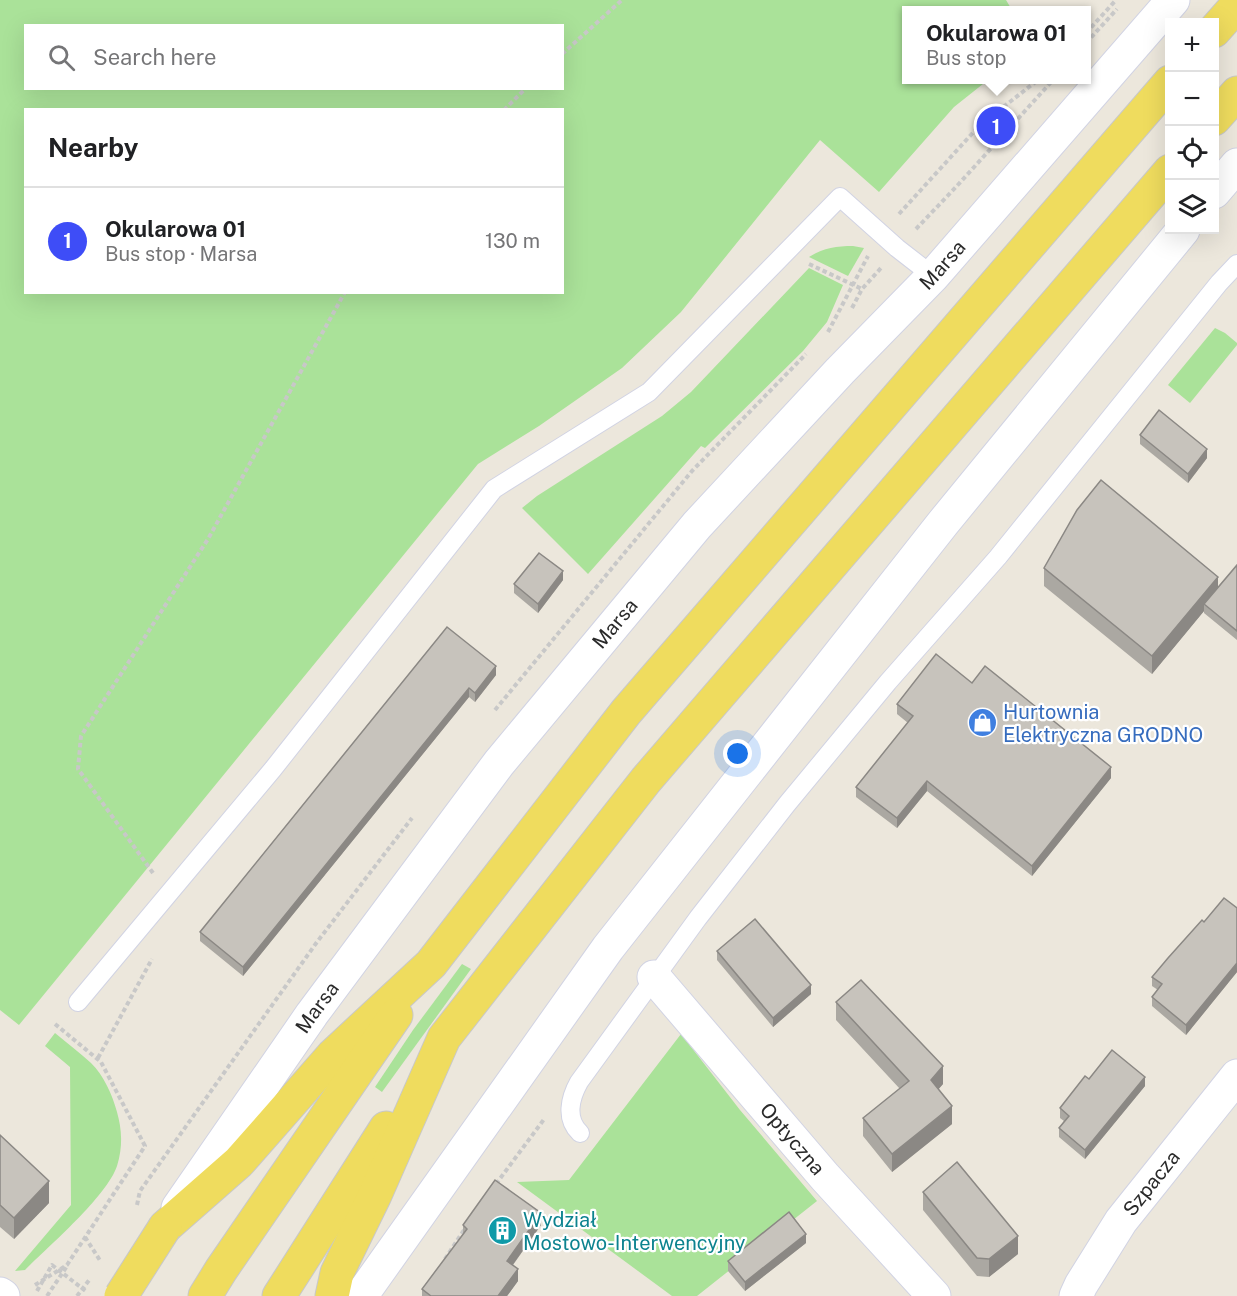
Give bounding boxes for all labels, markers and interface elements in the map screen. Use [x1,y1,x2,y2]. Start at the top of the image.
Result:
popup [902,6,1091,84]
map controls [1165,18,1219,234]
button: + [1165,18,1219,72]
text: Okularowa 01 [926,20,1067,46]
search box [24,24,564,90]
icon: search [45,41,78,74]
text: Search here [93,44,217,70]
text: Bus stop [926,46,1007,70]
button: − [1165,72,1219,126]
pin: 1 [976,104,1016,148]
button: locate [1165,126,1219,180]
text: Nearby [48,132,138,163]
button: layers [1165,180,1219,234]
text: Okularowa 01 [105,216,246,242]
text: 1 [63,229,72,253]
text: 130 m [485,229,540,253]
street label: Marsa [914,235,971,295]
text: Bus stop · Marsa [105,242,257,266]
street label: Marsa [587,594,643,654]
place label: Hurtownia Elektryczna GRODNO [1003,700,1203,747]
shop icon: Hurtownia Elektryczna GRODNO [966,707,998,739]
your location [723,739,752,768]
street label: Marsa [290,977,344,1038]
street label: Optyczna [755,1098,830,1180]
street label: Szpacza [1118,1146,1185,1221]
place label: Wydział Mostowo-Interwencyjny [523,1208,746,1255]
building icon: Wydział Mostowo-Interwencyjny [486,1215,518,1247]

